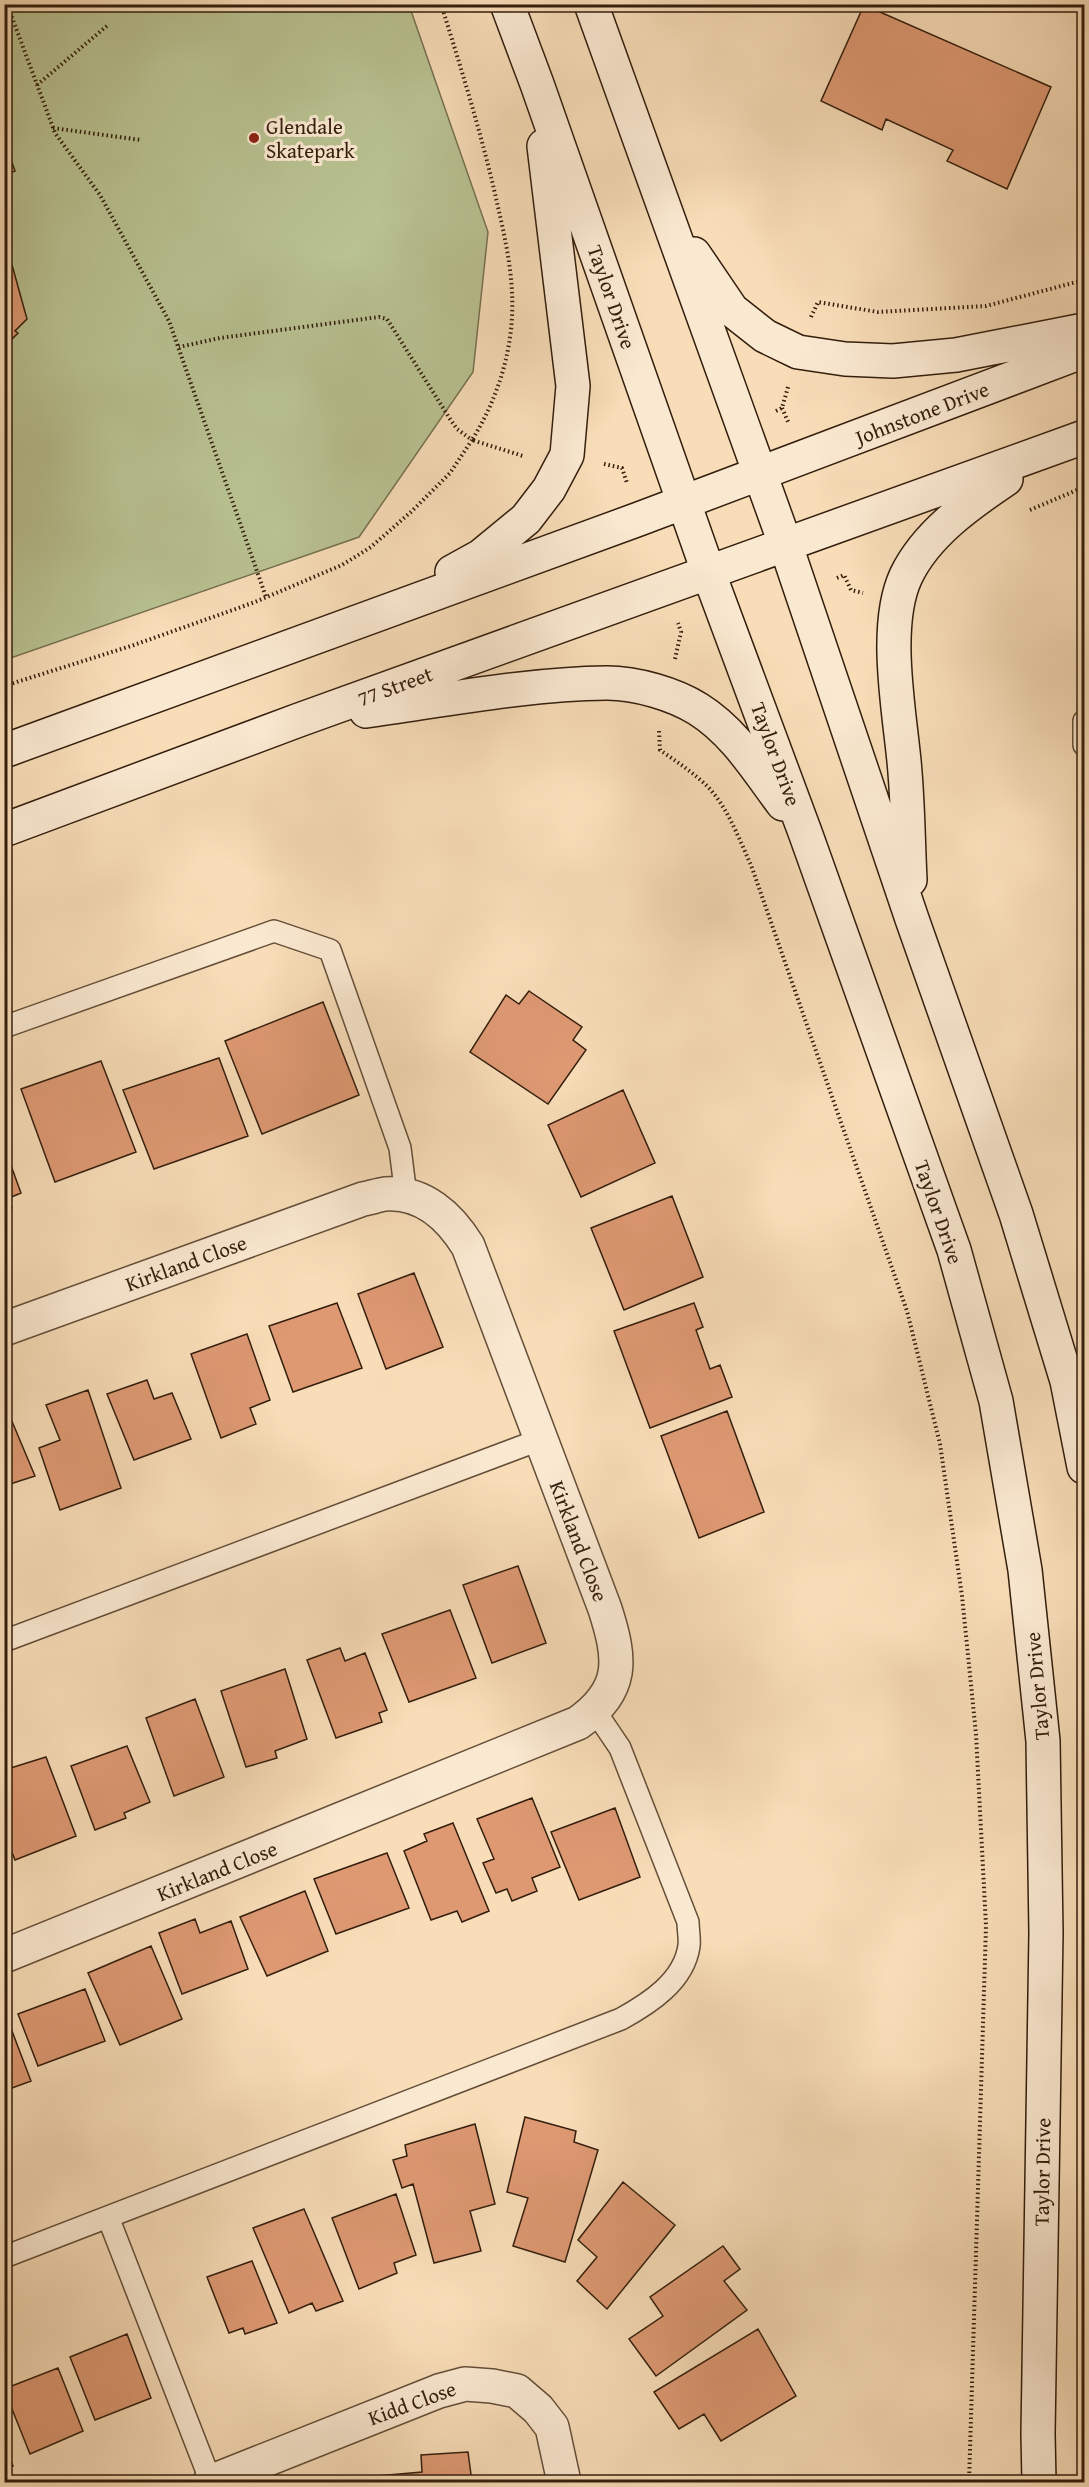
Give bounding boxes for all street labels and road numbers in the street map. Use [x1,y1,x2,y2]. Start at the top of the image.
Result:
street label: Taylor Drive [580,241,644,353]
street label: Johnstone Drive [848,373,993,454]
street label: 77 Street [353,658,437,714]
street label: Taylor Drive [743,698,809,810]
street label: Taylor Drive [907,1156,971,1268]
street label: Kirkland Close [121,1227,251,1299]
street label: Kirkland Close [542,1476,616,1606]
street label: Taylor Drive [1017,1631,1057,1741]
street label: Kirkland Close [152,1833,282,1909]
street label: Taylor Drive [1026,2117,1058,2226]
street label: Kidd Close [364,2373,460,2433]

